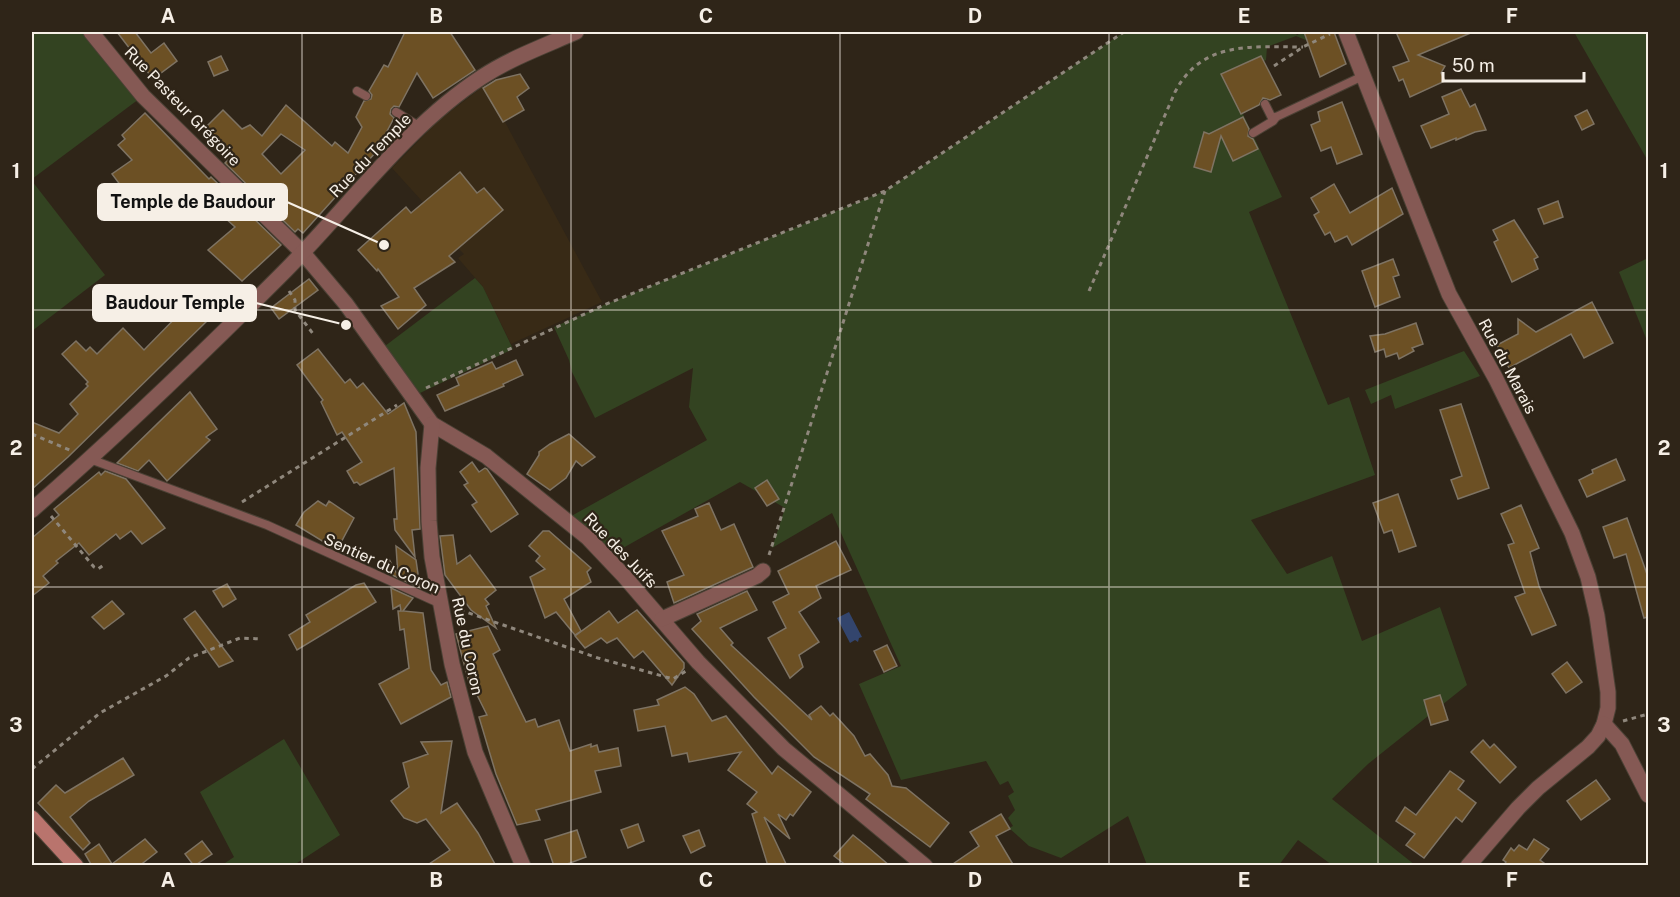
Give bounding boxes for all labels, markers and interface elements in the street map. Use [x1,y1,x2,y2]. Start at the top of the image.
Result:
text: A [161,4,175,28]
text: B [429,4,443,28]
text: C [699,4,713,28]
text: D [968,4,982,28]
text: E [1238,4,1250,28]
text: F [1506,4,1518,28]
street label: Rue Pasteur Grégoire [121,43,245,170]
scale bar [1443,45,1584,83]
text: 50 m [1452,55,1495,76]
street label: Rue du Temple [325,109,415,201]
text: 1 [12,159,20,183]
text: 1 [1660,159,1668,183]
callout: Temple de Baudour [98,184,287,220]
text: Temple de Baudour [111,191,276,212]
callout: Baudour Temple [93,285,256,321]
text: Baudour Temple [105,292,245,313]
street label: Rue du Marais [1474,315,1541,417]
text: 2 [10,436,22,460]
text: 2 [1658,436,1670,460]
street label: Rue des Juifs [580,509,661,592]
street label: Sentier du Coron [321,529,443,598]
street label: Rue du Coron [448,595,487,697]
text: 3 [9,713,23,737]
text: 3 [1657,713,1671,737]
text: A [161,868,175,892]
text: B [429,868,443,892]
text: C [699,868,713,892]
text: D [968,868,982,892]
text: E [1238,868,1250,892]
text: F [1506,868,1518,892]

